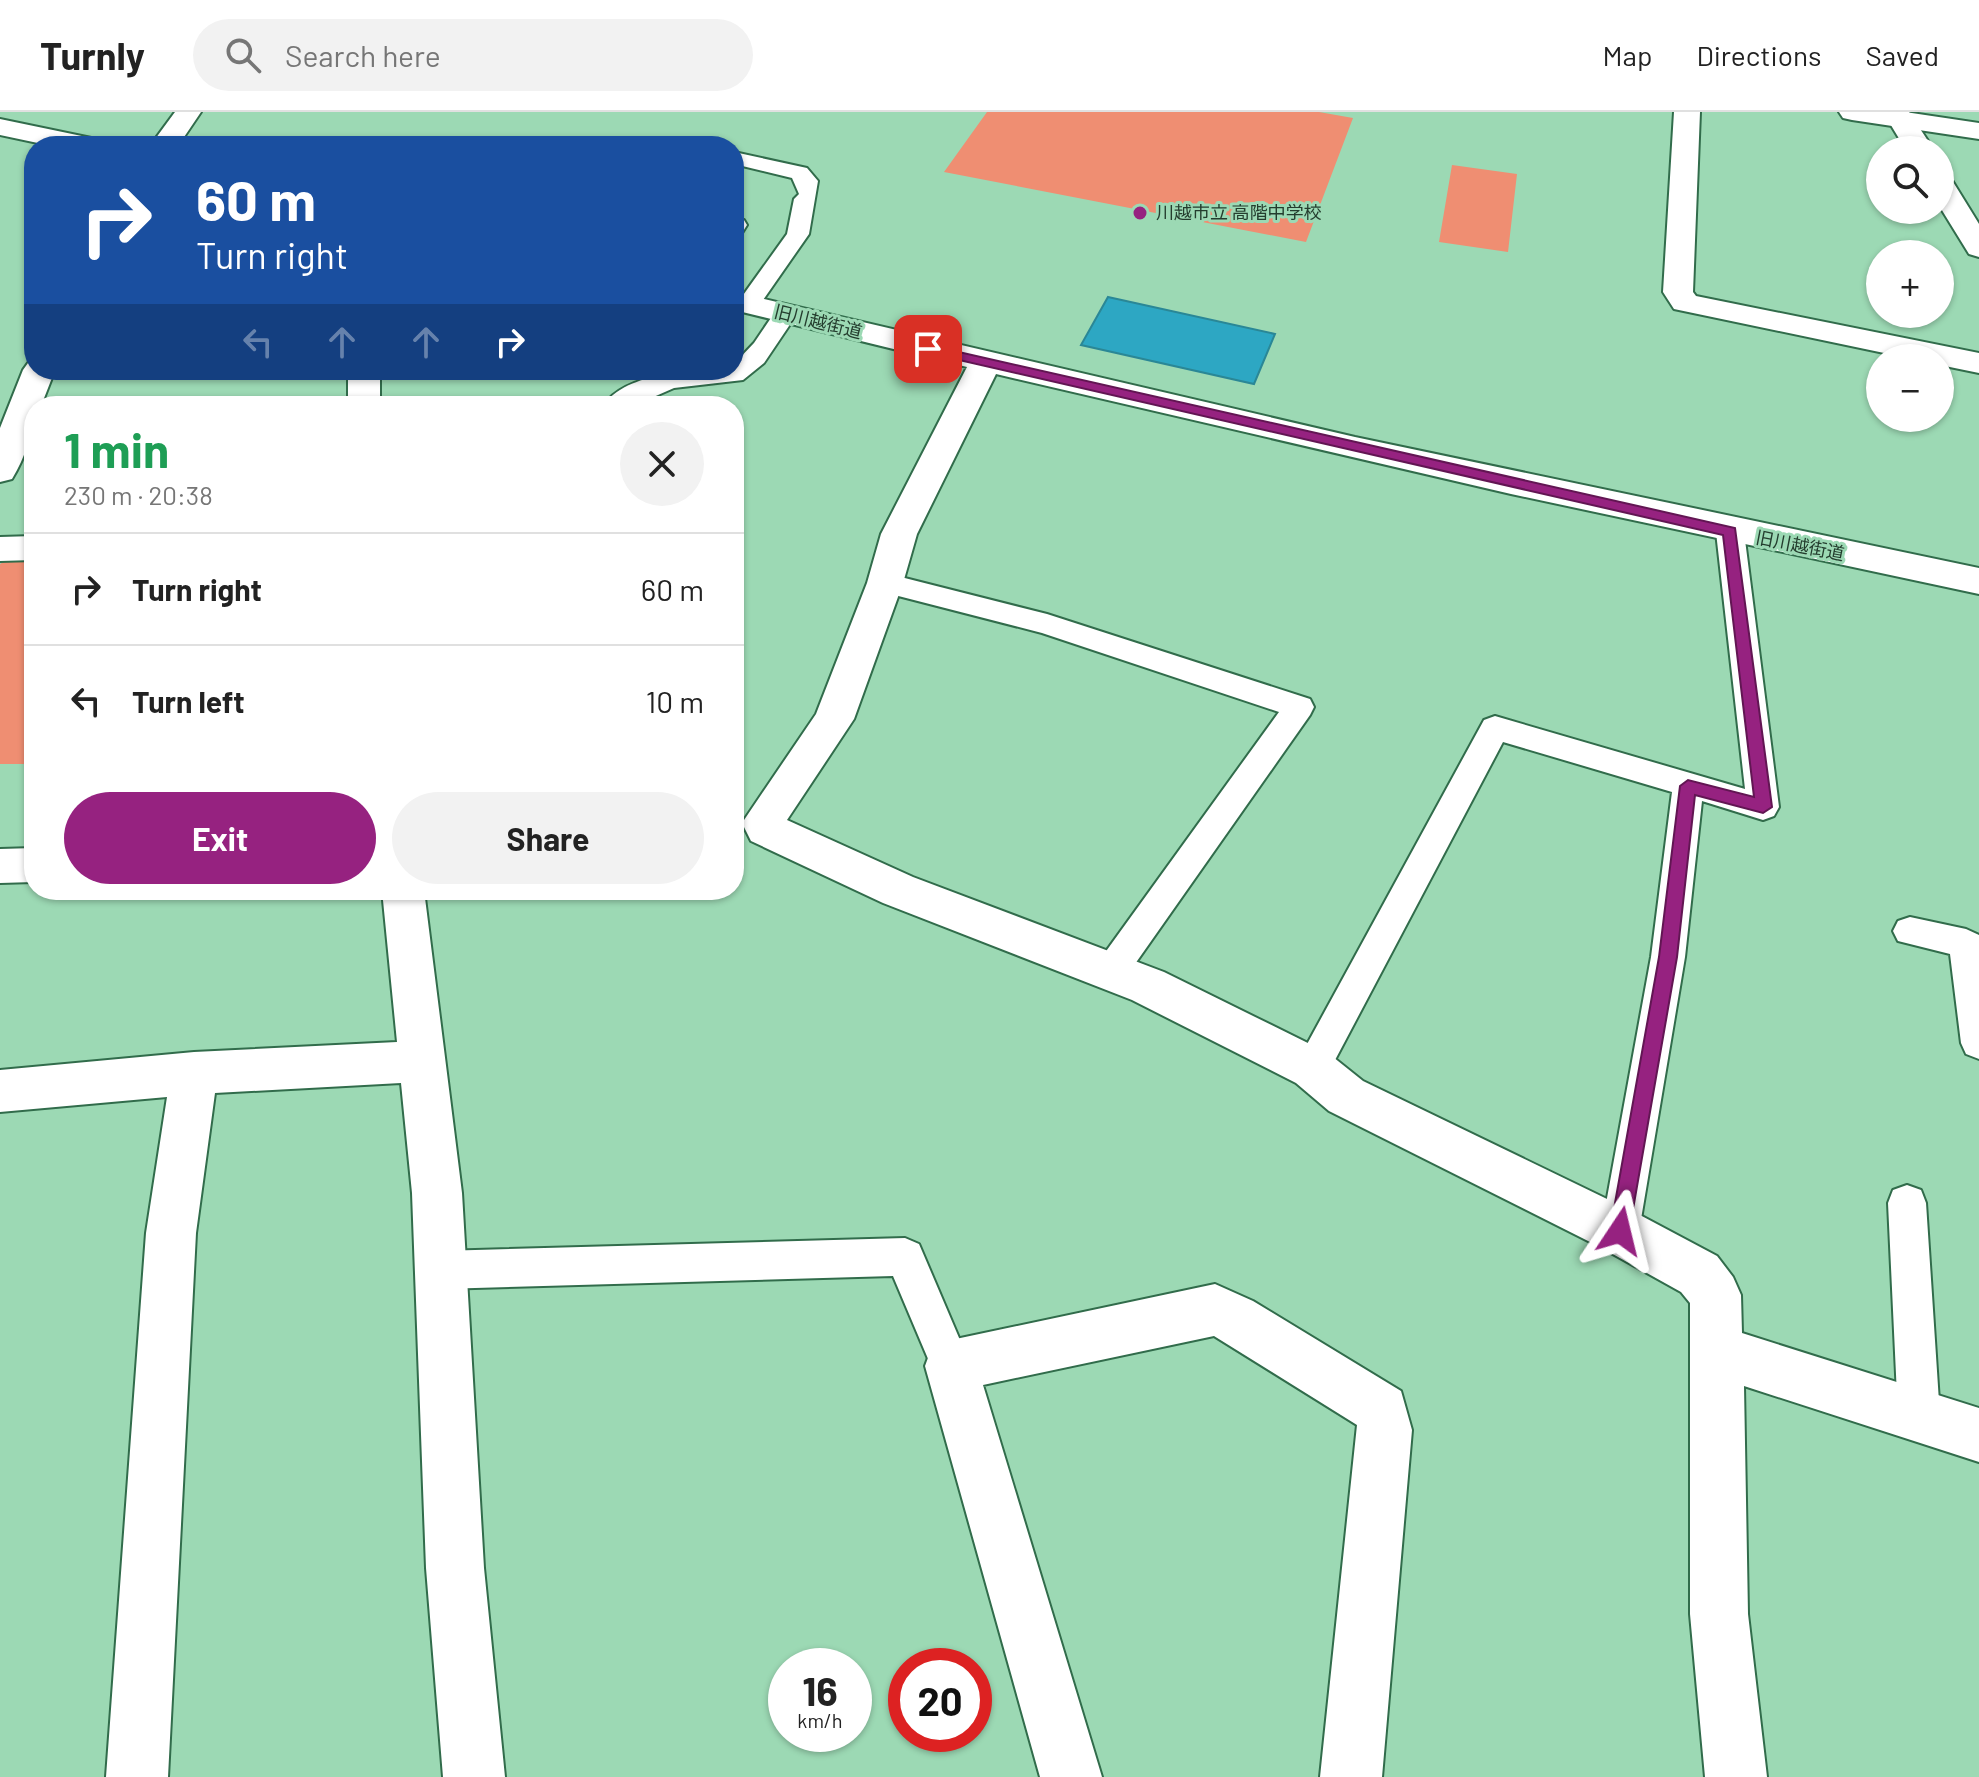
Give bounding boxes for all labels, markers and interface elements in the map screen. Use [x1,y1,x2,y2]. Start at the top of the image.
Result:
search box [193,19,753,91]
text: Turnly [40,32,145,78]
icon: search [221,33,265,77]
text: Search here [285,37,441,73]
text: Map [1603,38,1652,72]
text: Directions [1696,38,1822,72]
text: Saved [1866,38,1939,72]
map controls [1866,136,1954,432]
button: search [1866,136,1954,224]
text: 60 m [196,165,316,232]
icon: right [64,168,168,272]
place label: 川越市立 高階中学校 [1156,201,1322,223]
marker: 川越市立 高階中学校 [1131,204,1149,222]
text: Turn right [196,233,348,276]
button: + [1866,240,1954,328]
street label: 旧川越街道 [772,299,865,343]
pin [894,315,962,383]
icon: left [236,320,280,364]
icon: ahead [320,320,364,364]
icon: ahead [404,320,448,364]
icon: right [488,320,532,364]
icon: arrive [906,327,950,371]
button: − [1866,344,1954,432]
text: 1 min [64,420,169,478]
button: close [620,422,704,506]
text: 230 m · 20:38 [64,479,213,510]
street label: 旧川越街道 [1754,526,1846,564]
icon: right [64,567,108,611]
text: Turn right [132,571,262,607]
text: 60 m [641,571,704,607]
icon: left [64,679,108,723]
text: Turn left [132,683,245,719]
text: 10 m [646,683,704,719]
button: Exit [64,792,376,884]
button: Share [392,792,704,884]
position arrow [1578,1189,1662,1273]
speed limit sign: 20 [888,1648,992,1752]
text: 16 [802,1666,838,1714]
text: km/h [797,1708,843,1732]

